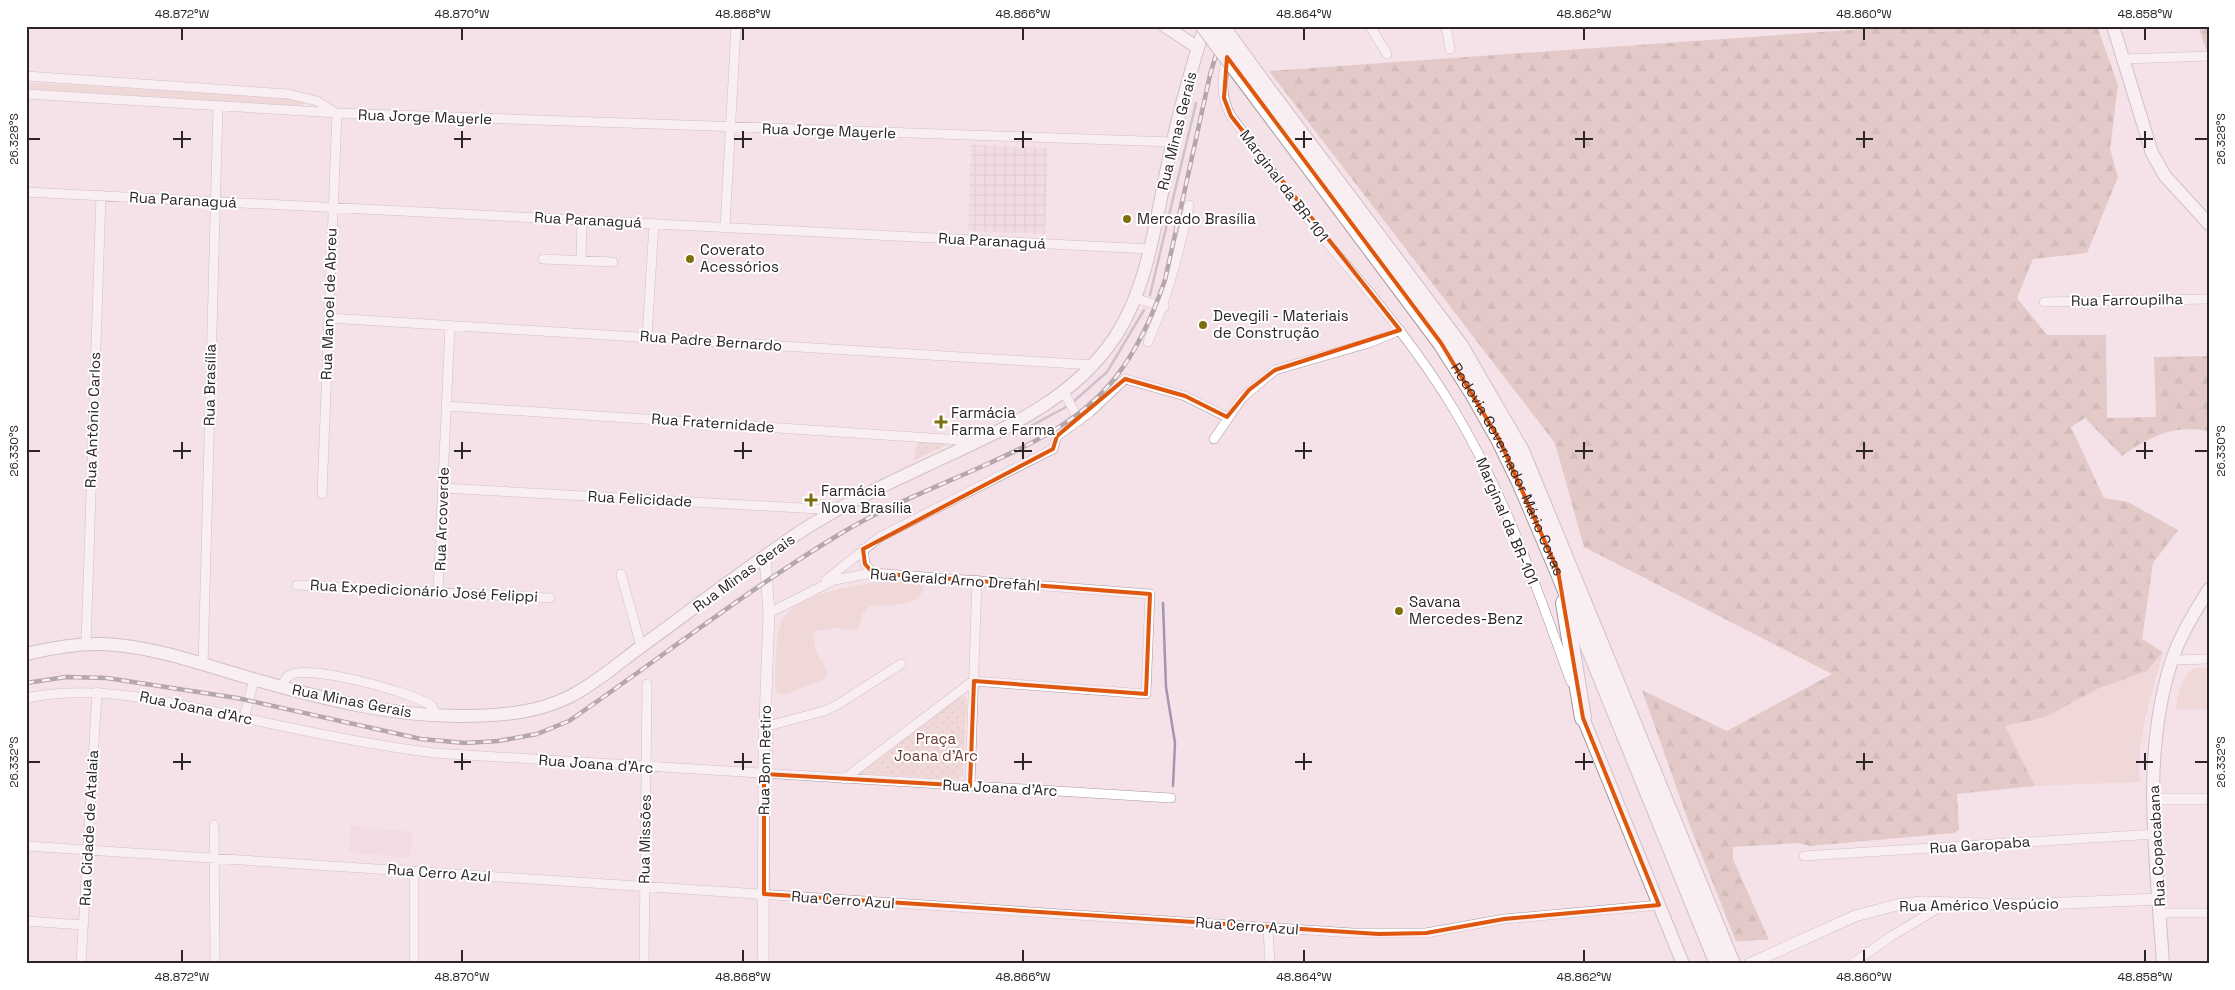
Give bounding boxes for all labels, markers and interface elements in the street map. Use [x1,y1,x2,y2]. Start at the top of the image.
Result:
text: 48.872°W [155,6,210,22]
text: 48.870°W [435,6,490,22]
text: 48.868°W [715,6,771,22]
text: 48.866°W [995,6,1051,22]
text: 48.864°W [1276,6,1332,22]
text: 48.862°W [1556,6,1612,22]
text: 48.860°W [1836,6,1892,22]
text: 48.858°W [2117,6,2173,22]
street label: Rua Minas Gerais [1153,69,1200,192]
street label: Rua Jorge Mayerle [358,105,493,128]
text: 26.328°S [6,113,22,165]
text: 26.328°S [2213,113,2229,165]
street label: Rua Jorge Mayerle [762,119,897,142]
street label: Marginal da BR-101 [1236,126,1333,246]
street label: Rua Paranaguá [129,187,238,212]
street label: Rua Paranaguá [534,207,643,232]
place label: Mercado Brasília [1137,209,1256,228]
marker: Mercado Brasília [1121,213,1133,225]
street label: Rua Manoel de Abreu [316,228,341,380]
street label: Rua Paranaguá [938,228,1047,253]
place label: Coverato Acessórios [700,240,779,276]
marker: Coverato Acessórios [684,253,696,265]
street label: Rua Farroupilha [2071,289,2184,310]
place label: Devegili - Materiais de Construção [1213,306,1349,342]
marker: Devegili - Materiais de Construção [1197,319,1209,331]
street label: Rua Padre Bernardo [639,326,783,355]
street label: Rua Brasília [199,343,220,426]
street label: Rua Antônio Carlos [81,352,104,488]
street label: Rodovia Governador Mário Covas [1447,359,1569,579]
place label: Farmácia Farma e Farma [951,403,1056,439]
street label: Rua Fraternidade [651,409,775,436]
marker: Farmácia Farma e Farma [935,416,947,428]
text: 26.330°S [6,425,22,477]
text: 26.330°S [2213,425,2229,477]
street label: Marginal da BR-101 [1472,454,1543,587]
street label: Rua Arcoverde [430,466,453,571]
place label: Farmácia Nova Brasília [821,481,912,517]
street label: Rua Felicidade [587,486,693,511]
marker: Farmácia Nova Brasília [805,494,817,506]
street label: Rua Minas Gerais [689,529,799,616]
street label: Rua Gerald Arno Drefahl [869,564,1041,595]
street label: Rua Expedicionário José Felippi [310,575,538,606]
place label: Savana Mercedes-Benz [1409,592,1523,628]
marker: Savana Mercedes-Benz [1393,605,1405,617]
street label: Rua Minas Gerais [291,680,414,721]
street label: Rua Joana d'Arc [138,686,254,729]
street label: Rua Bom Retiro [754,705,775,815]
park label: Praça Joana d'Arc [894,729,978,765]
text: 26.332°S [6,736,22,788]
text: 26.332°S [2213,736,2229,788]
street label: Rua Cidade de Atalaia [75,749,102,907]
street label: Rua Joana d'Arc [538,750,654,777]
street label: Rua Joana d'Arc [942,775,1058,800]
street label: Rua Copacabana [2144,784,2169,907]
street label: Rua Missões [634,794,655,884]
street label: Rua Garopaba [1929,831,2031,857]
street label: Rua Cerro Azul [387,859,491,886]
street label: Rua Cerro Azul [791,886,895,913]
street label: Rua Américo Vespúcio [1899,894,2059,915]
street label: Rua Cerro Azul [1195,912,1299,939]
text: 48.872°W [155,969,210,985]
text: 48.870°W [435,969,490,985]
text: 48.868°W [715,969,771,985]
text: 48.866°W [995,969,1051,985]
text: 48.864°W [1276,969,1332,985]
text: 48.862°W [1556,969,1612,985]
text: 48.860°W [1836,969,1892,985]
text: 48.858°W [2117,969,2173,985]

